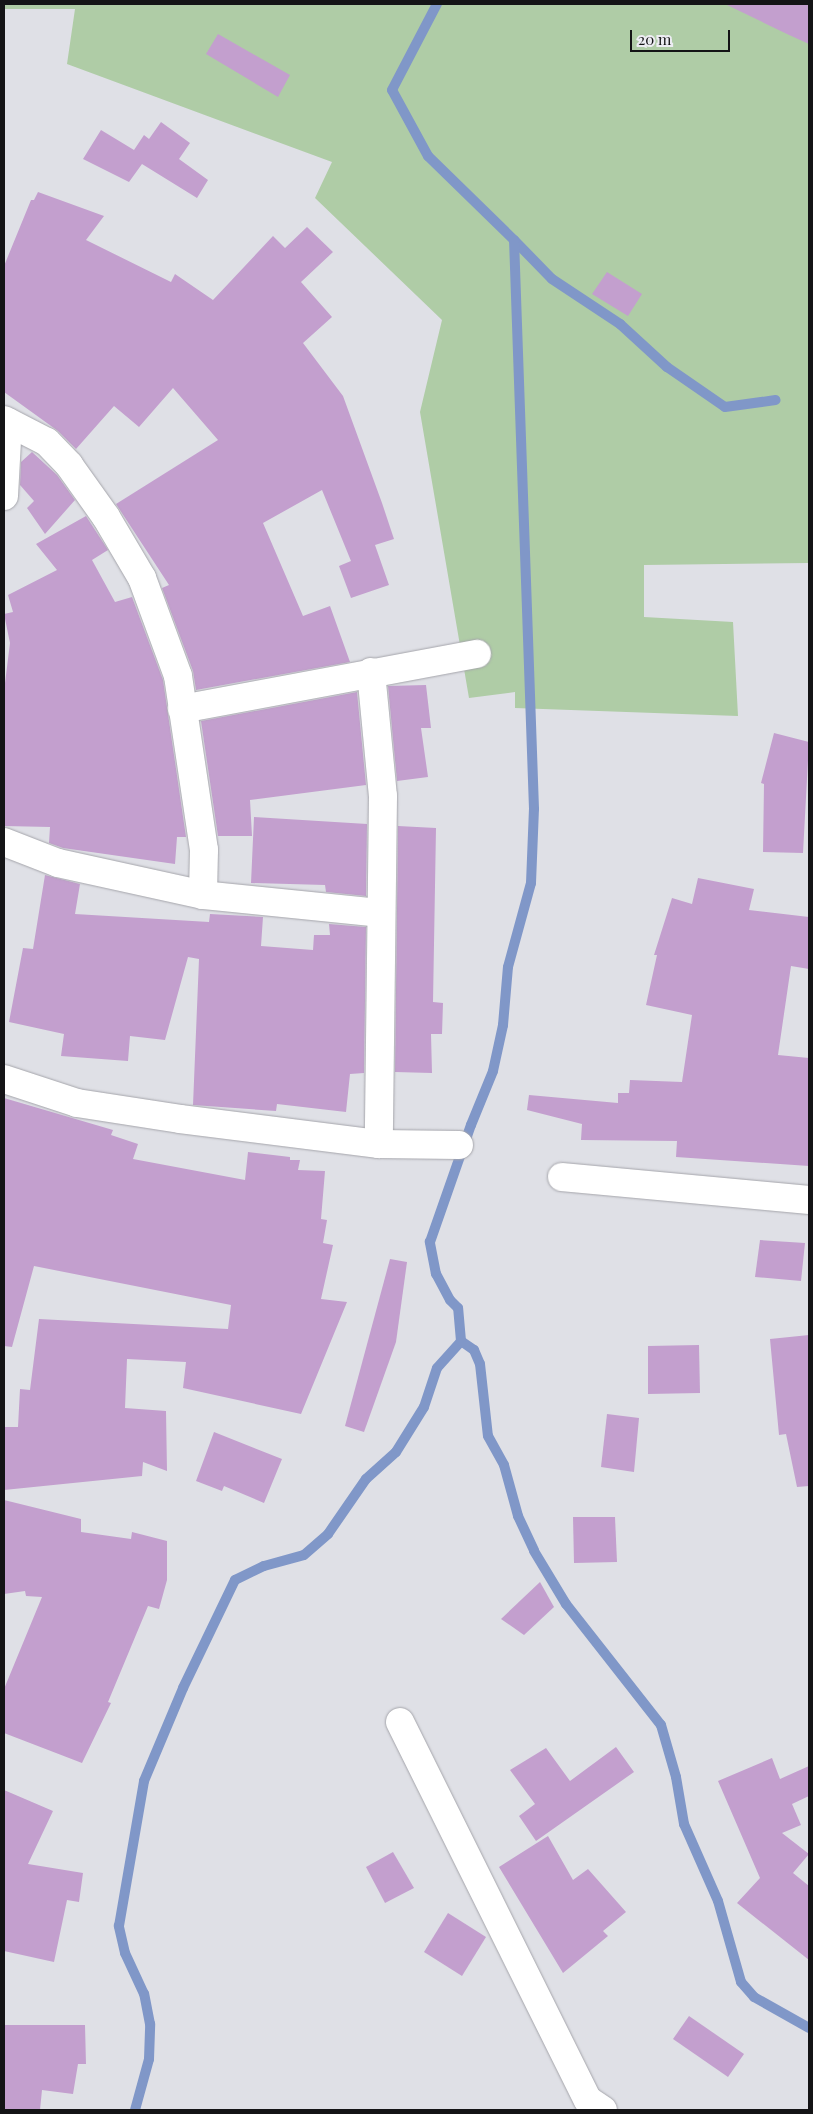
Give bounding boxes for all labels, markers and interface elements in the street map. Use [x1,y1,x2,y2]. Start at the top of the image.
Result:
scale bar [633,20,733,52]
text: 20 m [638,29,671,49]

